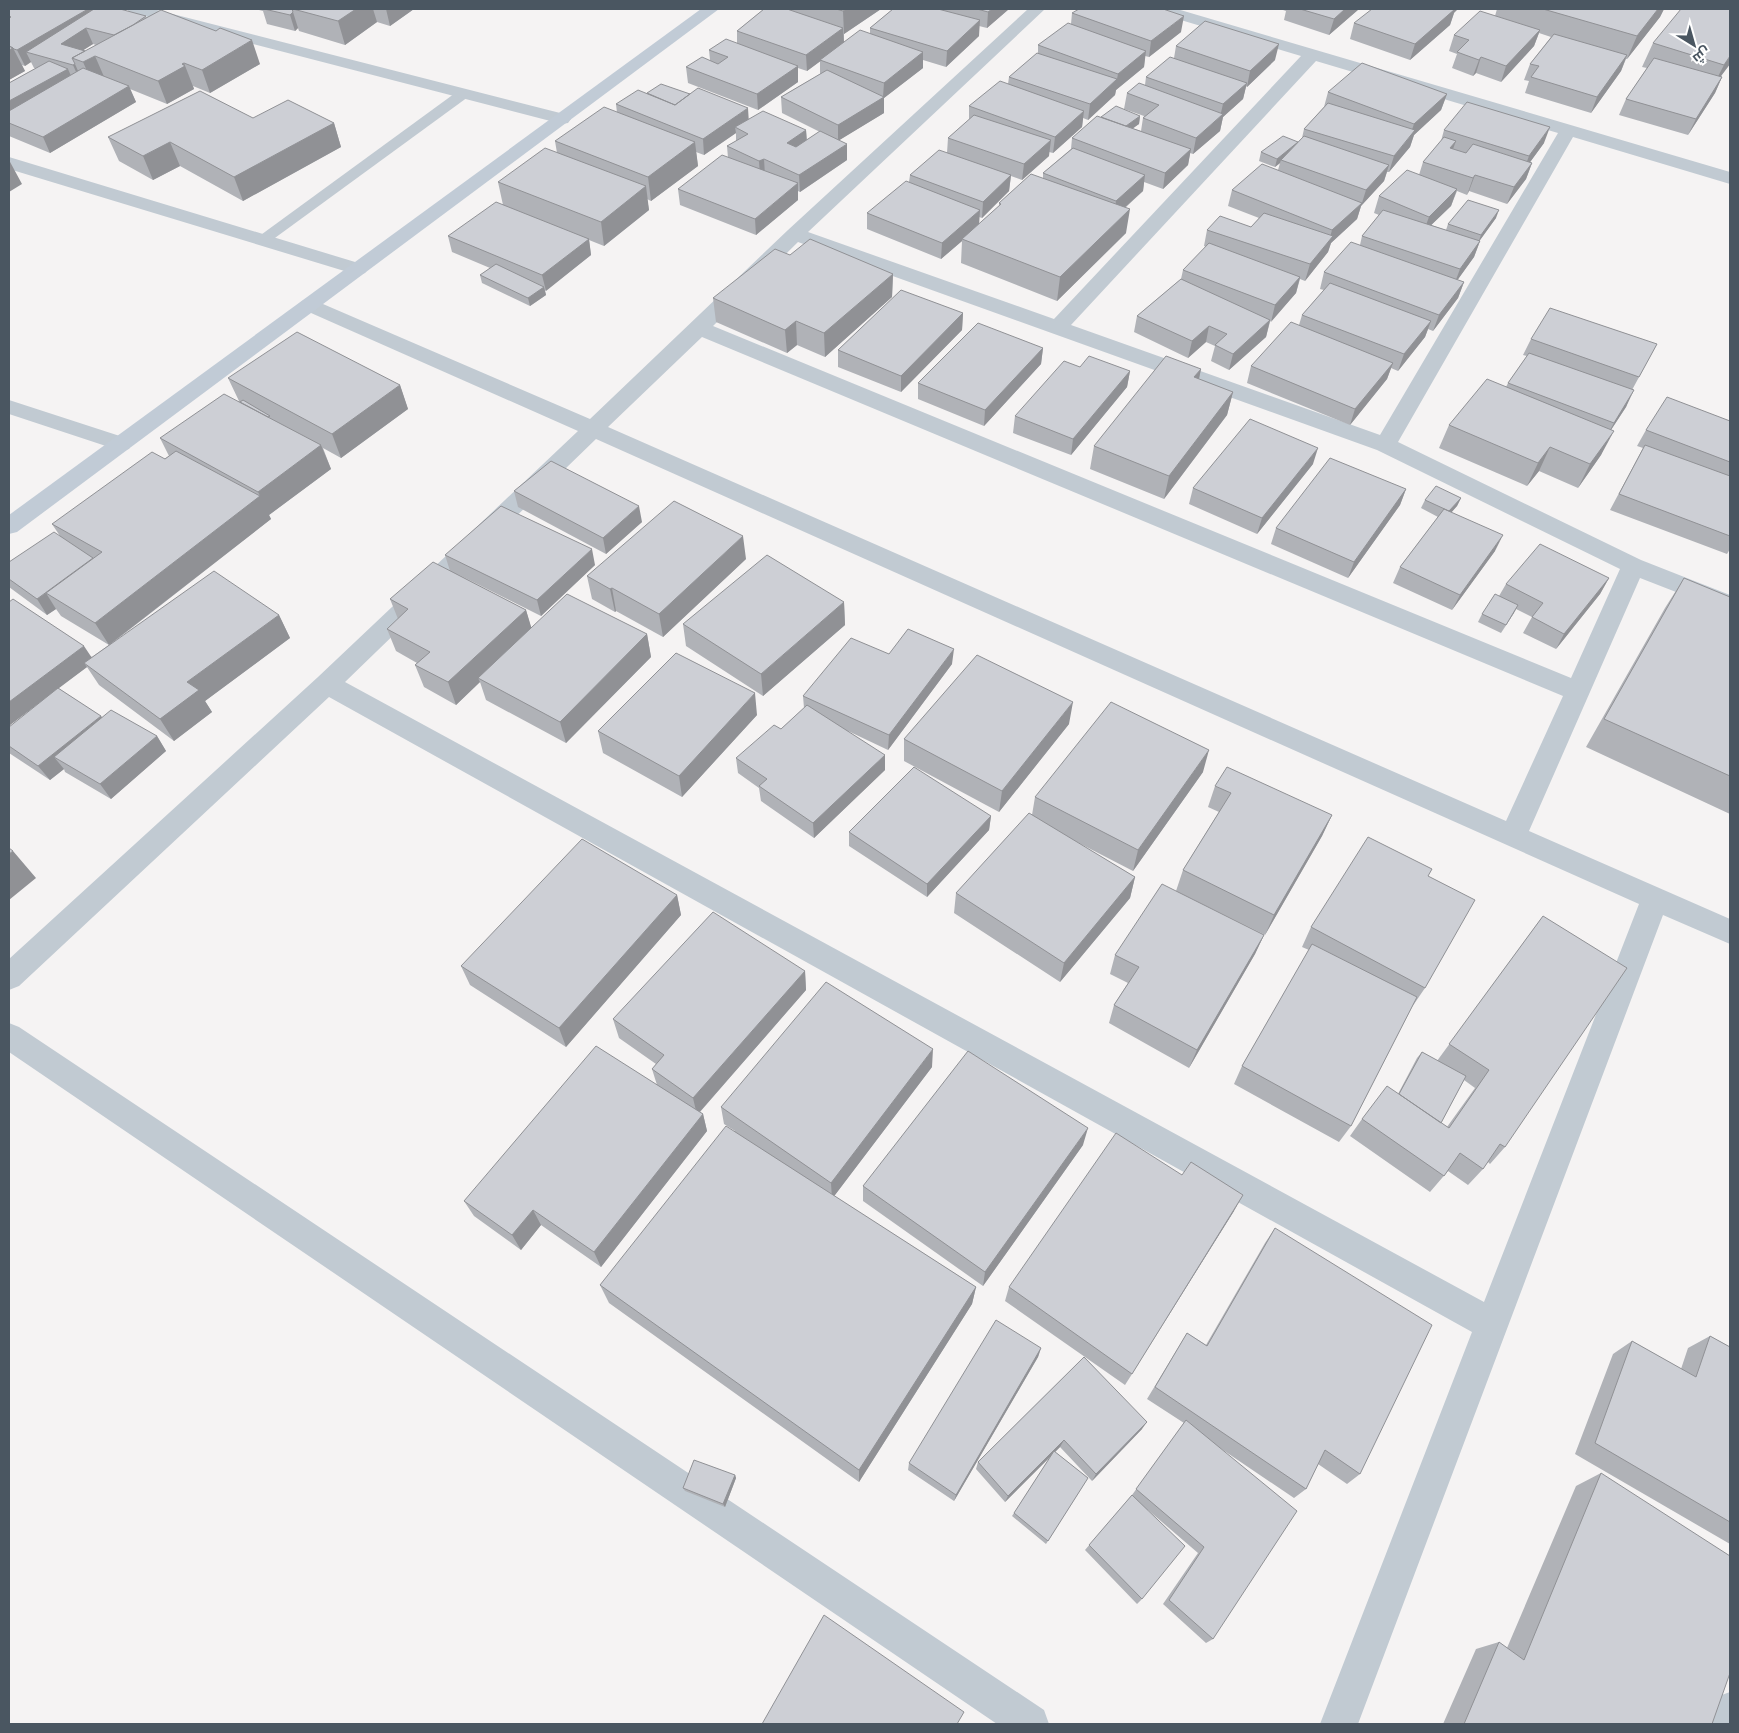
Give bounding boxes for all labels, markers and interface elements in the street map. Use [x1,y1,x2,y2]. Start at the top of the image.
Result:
north arrow [1669,20,1719,70]
text: ش [1689,43,1714,67]

